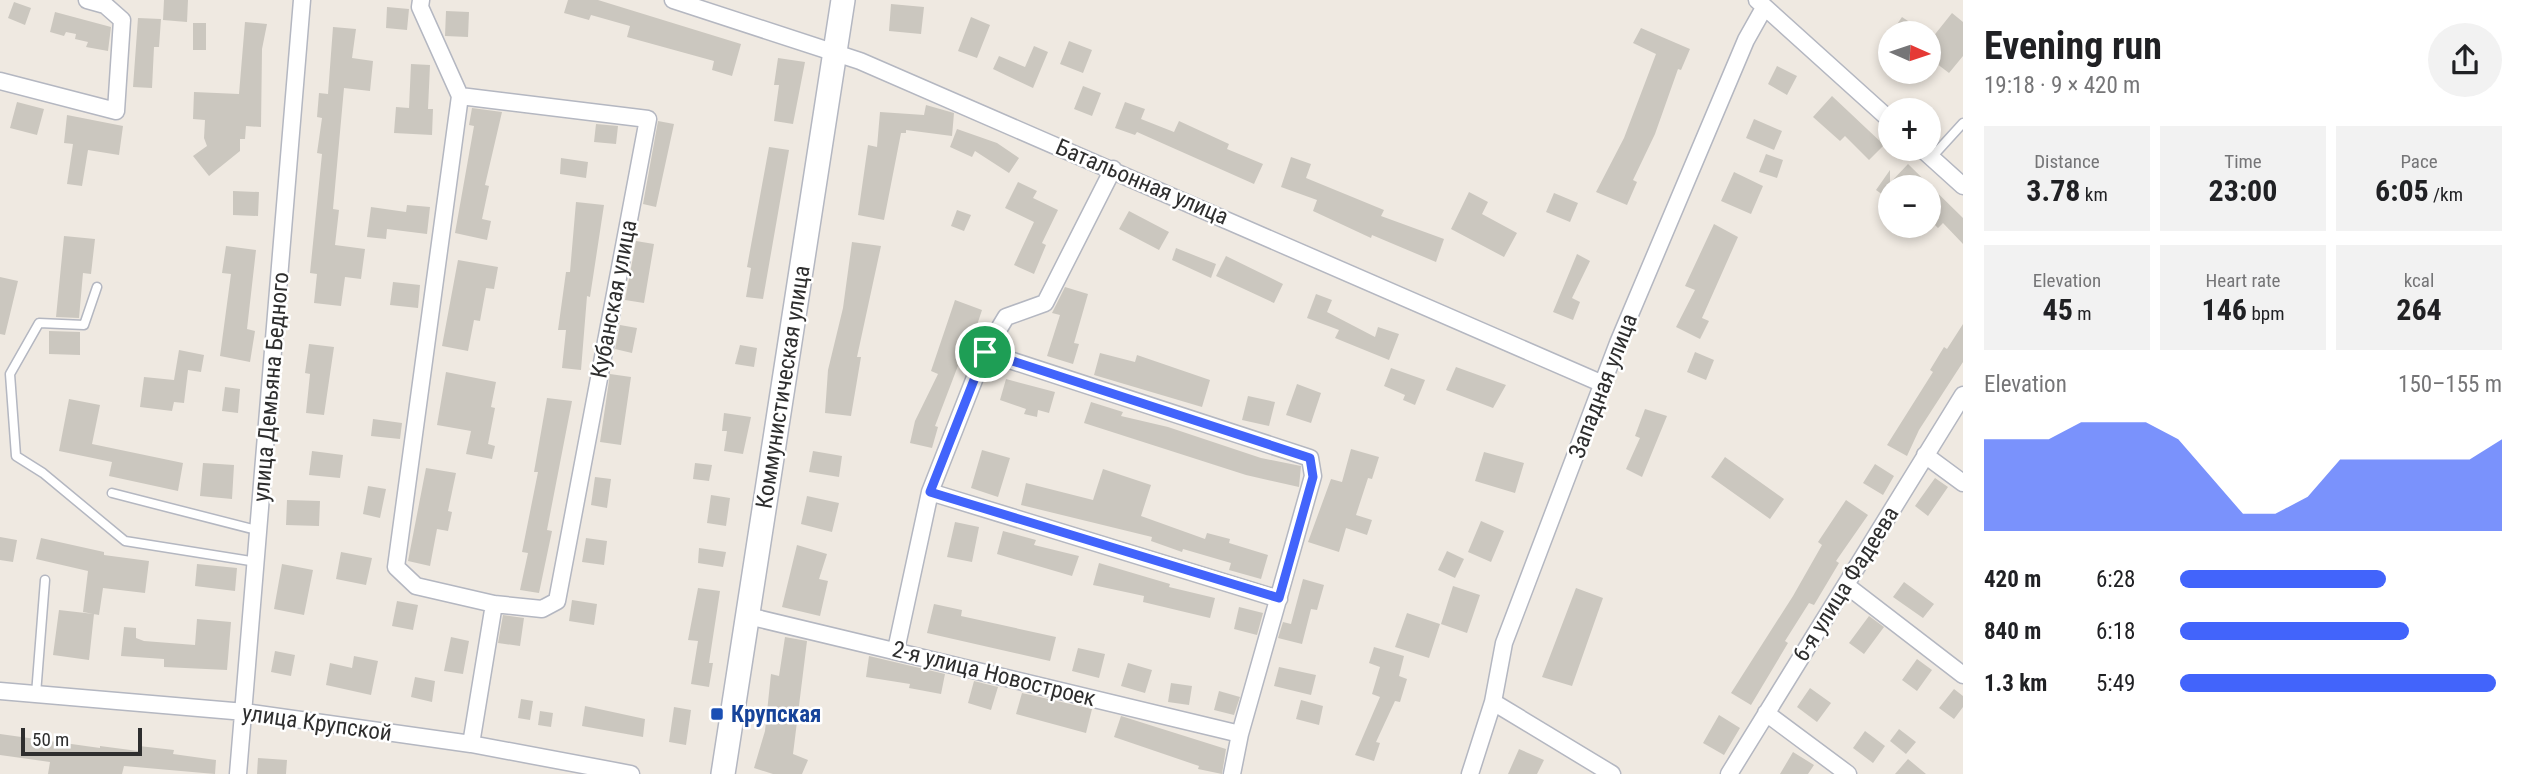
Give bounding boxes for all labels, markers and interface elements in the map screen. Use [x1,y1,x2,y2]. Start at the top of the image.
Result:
north arrow [1878,21,1941,84]
map controls [1878,21,1941,238]
button: share [2428,23,2502,97]
text: Evening run [1984,24,2162,68]
text: 19:18 · 9 × 420 m [1984,72,2140,99]
button: + [1878,98,1941,161]
street label: Батальонная улица [1052,133,1232,231]
text: Distance [2034,150,2100,173]
text: Time [2224,150,2262,173]
text: Pace [2400,150,2438,173]
text: 3.78 [2026,173,2080,208]
text: 23:00 [2209,173,2277,208]
text: 6:05 [2375,173,2429,208]
button: − [1878,175,1941,238]
text: km [2080,183,2108,206]
text: /km [2429,183,2463,206]
street label: Кубанская улица [585,218,643,380]
street label: Коммунистическая улица [750,264,816,510]
text: Elevation [2033,269,2101,292]
text: Heart rate [2205,269,2281,292]
text: kcal [2404,269,2434,292]
street label: улица Демьяна Бедного [247,271,295,503]
text: 45 [2043,292,2073,327]
text: 146 [2202,292,2247,327]
text: 264 [2396,292,2442,327]
text: m [2073,302,2092,325]
text: bpm [2247,302,2284,325]
street label: Западная улица [1563,310,1643,462]
pin [955,322,1015,382]
icon: arrive [966,333,1004,371]
text: Elevation [1984,371,2067,398]
text: 150–155 m [2398,371,2502,398]
street label: 6-я улица Фадеева [1788,502,1904,666]
text: 420 m [1984,566,2041,593]
text: 6:28 [2096,566,2135,593]
text: 840 m [1984,618,2041,645]
text: 6:18 [2096,618,2135,645]
street label: 2-я улица Новостроек [890,636,1098,712]
text: 1.3 km [1984,670,2047,697]
text: 5:49 [2096,670,2135,697]
street label: улица Крупской [240,699,394,747]
place label: Крупская [731,701,821,728]
marker: Крупская [709,706,725,722]
scale bar [21,725,142,757]
text: 50 m [32,728,69,751]

